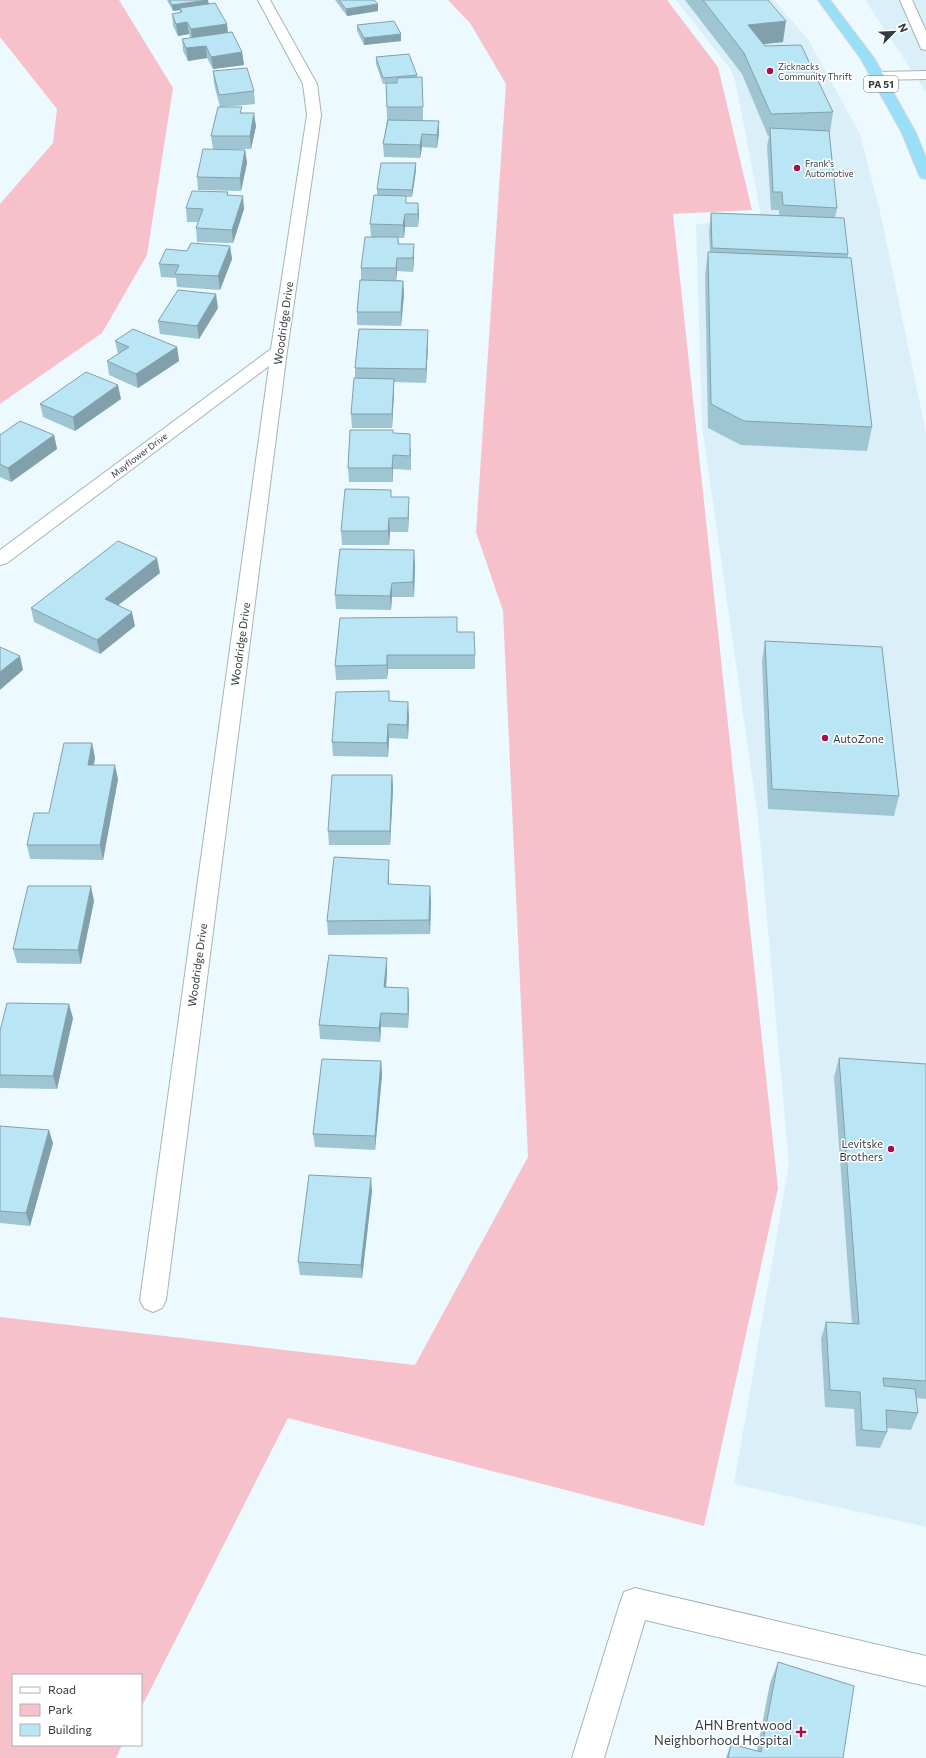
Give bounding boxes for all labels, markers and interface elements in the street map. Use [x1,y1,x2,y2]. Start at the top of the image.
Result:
north arrow [874,12,914,52]
text: N [896,21,911,34]
place label: Zicknacks Community Thrift [778,61,852,82]
marker: Zicknacks Community Thrift [765,66,775,76]
road number: PA 51 [864,76,898,92]
place label: Frank's Automotive [805,158,854,179]
marker: Frank's Automotive [792,163,802,173]
street label: Woodridge Drive [271,280,295,365]
street label: Mayflower Drive [109,430,170,480]
street label: Woodridge Drive [228,601,252,686]
place label: AutoZone [833,732,884,745]
marker: AutoZone [820,733,830,743]
street label: Woodridge Drive [185,922,209,1007]
place label: Levitske Brothers [839,1137,883,1163]
marker: Levitske Brothers [886,1144,896,1154]
legend [12,1674,142,1746]
text: Road [48,1682,76,1696]
text: Park [48,1702,74,1716]
place label: AHN Brentwood Neighborhood Hospital [654,1717,792,1748]
text: Building [48,1722,92,1736]
marker: AHN Brentwood Neighborhood Hospital [795,1726,807,1738]

